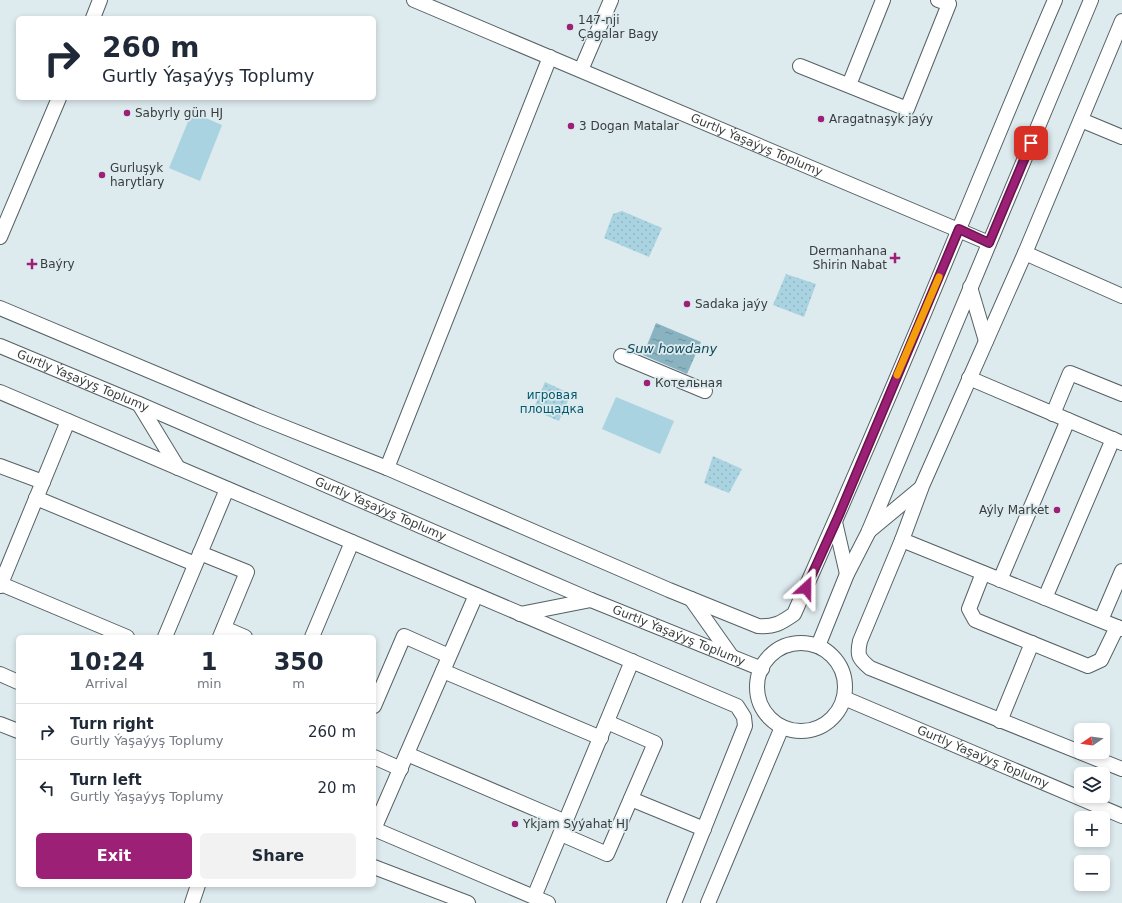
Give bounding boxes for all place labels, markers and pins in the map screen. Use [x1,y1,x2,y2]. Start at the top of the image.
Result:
place label: 147-nji Çagalar Bagy [578,13,658,41]
marker: 147-nji Çagalar Bagy [565,22,575,32]
place label: Sabyrly gün HJ [135,106,223,120]
marker: Sabyrly gün HJ [122,108,132,118]
place label: Aragatnaşyk jaýy [829,112,933,126]
marker: Aragatnaşyk jaýy [816,114,826,124]
place label: 3 Dogan Matalar [579,119,679,133]
marker: 3 Dogan Matalar [566,121,576,131]
pin [1014,126,1048,160]
place label: Gurluşyk harytlary [110,161,164,189]
marker: Gurluşyk harytlary [97,170,107,180]
place label: Dermanhana Shirin Nabat [809,244,887,272]
marker: Dermanhana Shirin Nabat [890,253,900,263]
place label: Baýry [40,257,75,271]
marker: Baýry [27,259,37,269]
place label: Sadaka jaýy [695,297,768,311]
marker: Sadaka jaýy [682,299,692,309]
place label: Котельная [655,376,722,390]
marker: Котельная [642,378,652,388]
place label: Aýly Market [979,503,1049,517]
marker: Aýly Market [1052,505,1062,515]
place label: Ykjam Syýahat HJ [522,817,629,831]
marker: Ykjam Syýahat HJ [510,819,520,829]

